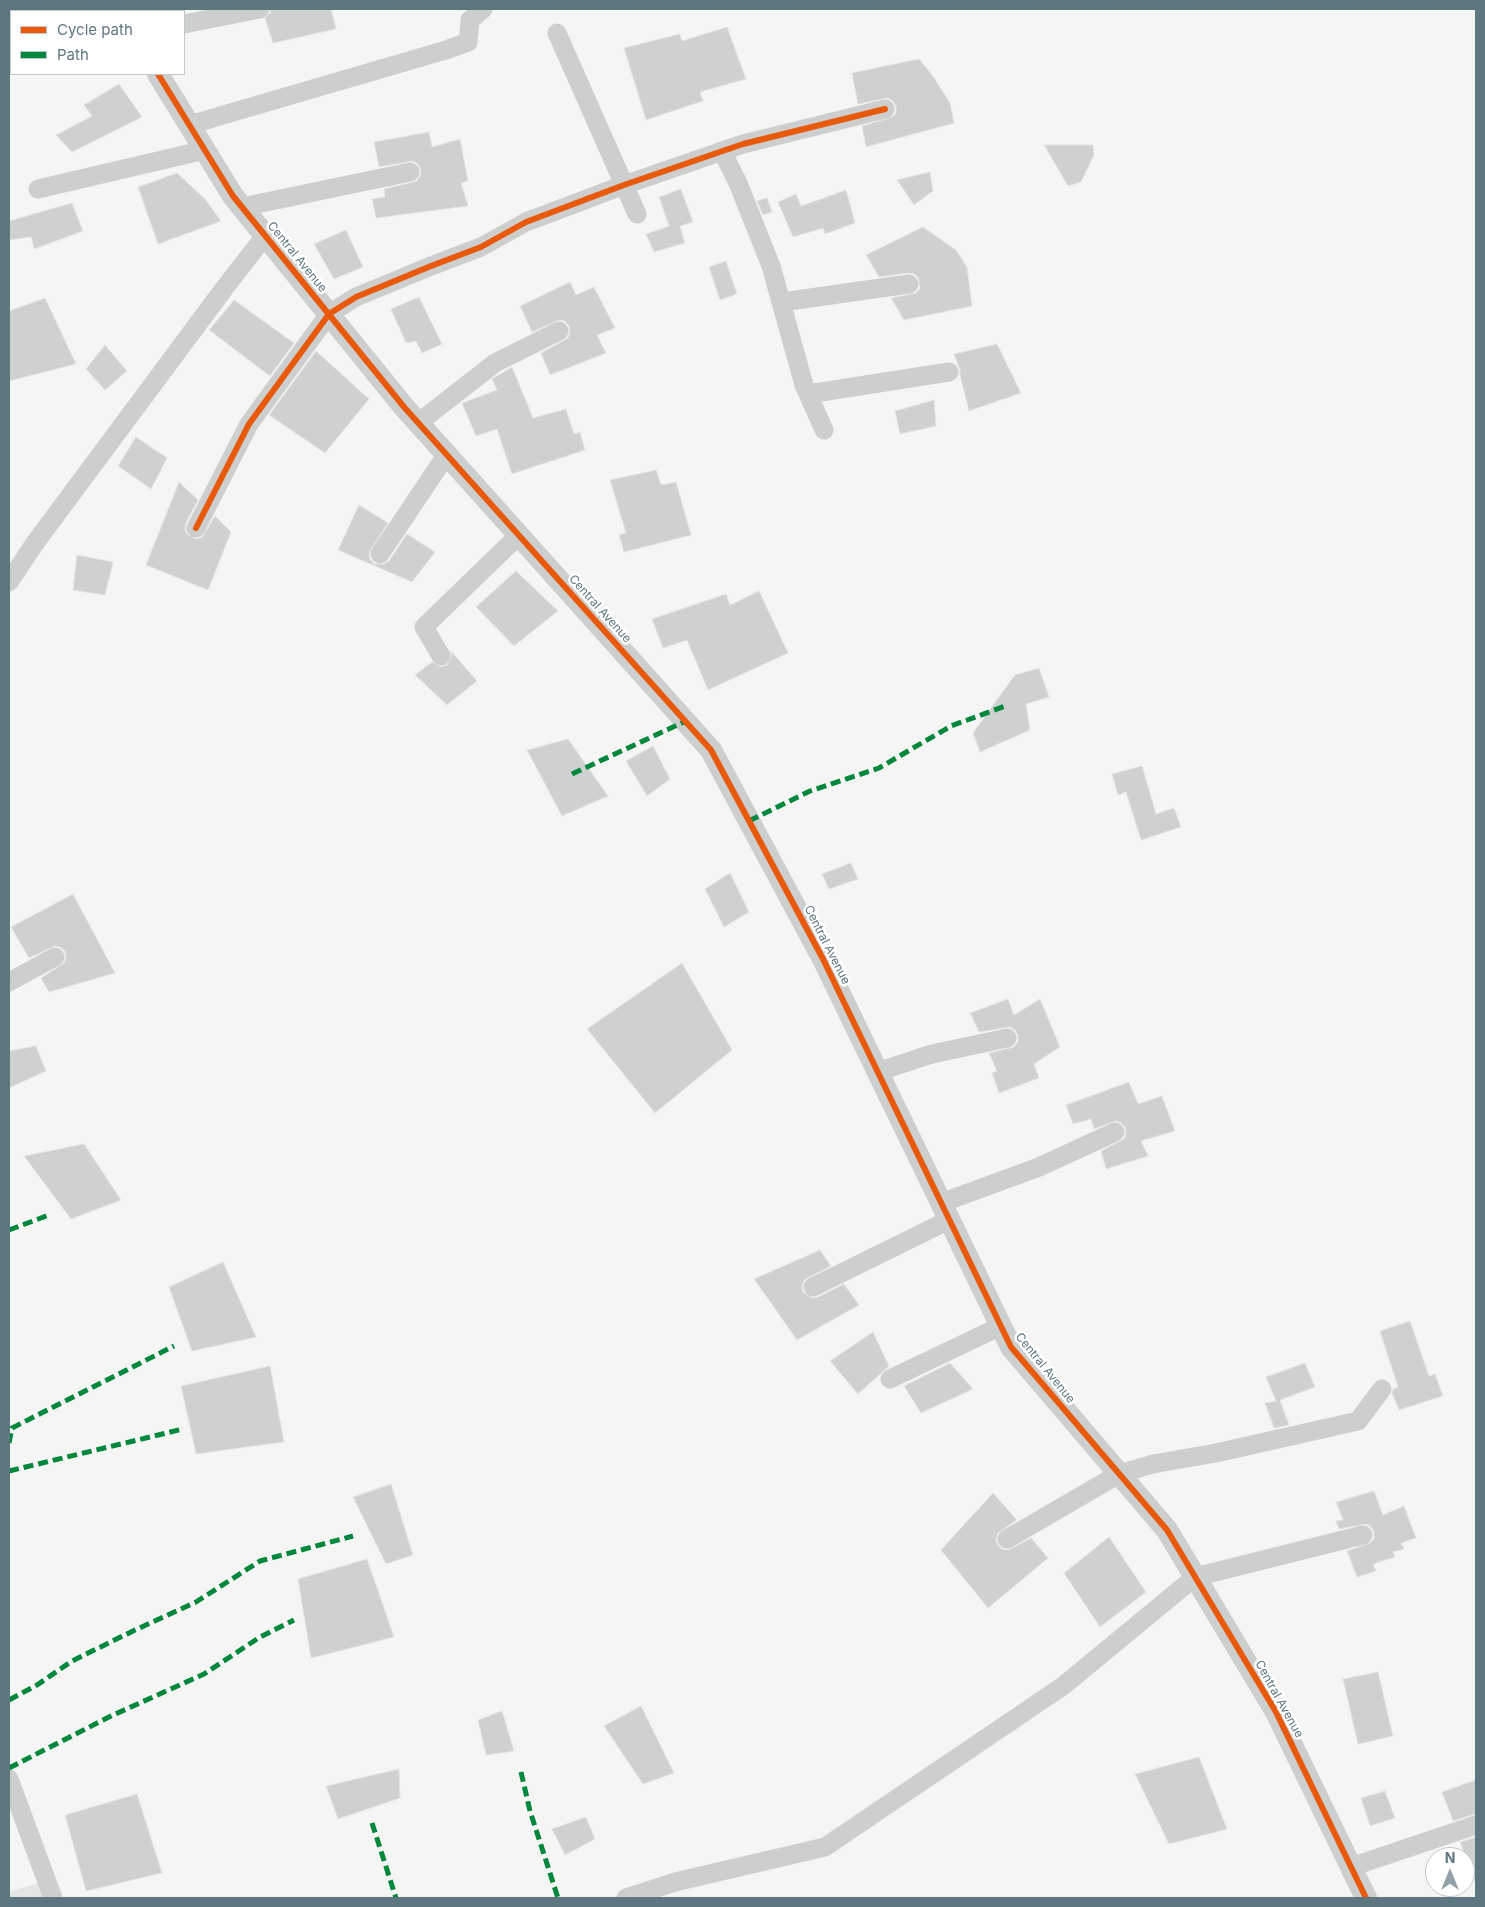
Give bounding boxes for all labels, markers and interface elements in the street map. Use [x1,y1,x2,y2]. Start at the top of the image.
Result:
legend [10,10,185,75]
text: Cycle path [57,20,133,39]
text: Path [57,45,89,64]
street label: Central Avenue [264,219,330,295]
street label: Central Avenue [566,572,634,646]
street label: Central Avenue [801,903,853,987]
street label: Central Avenue [1012,1330,1078,1406]
street label: Central Avenue [1252,1658,1306,1740]
north arrow [1425,1847,1475,1897]
text: N [1445,1849,1455,1866]

